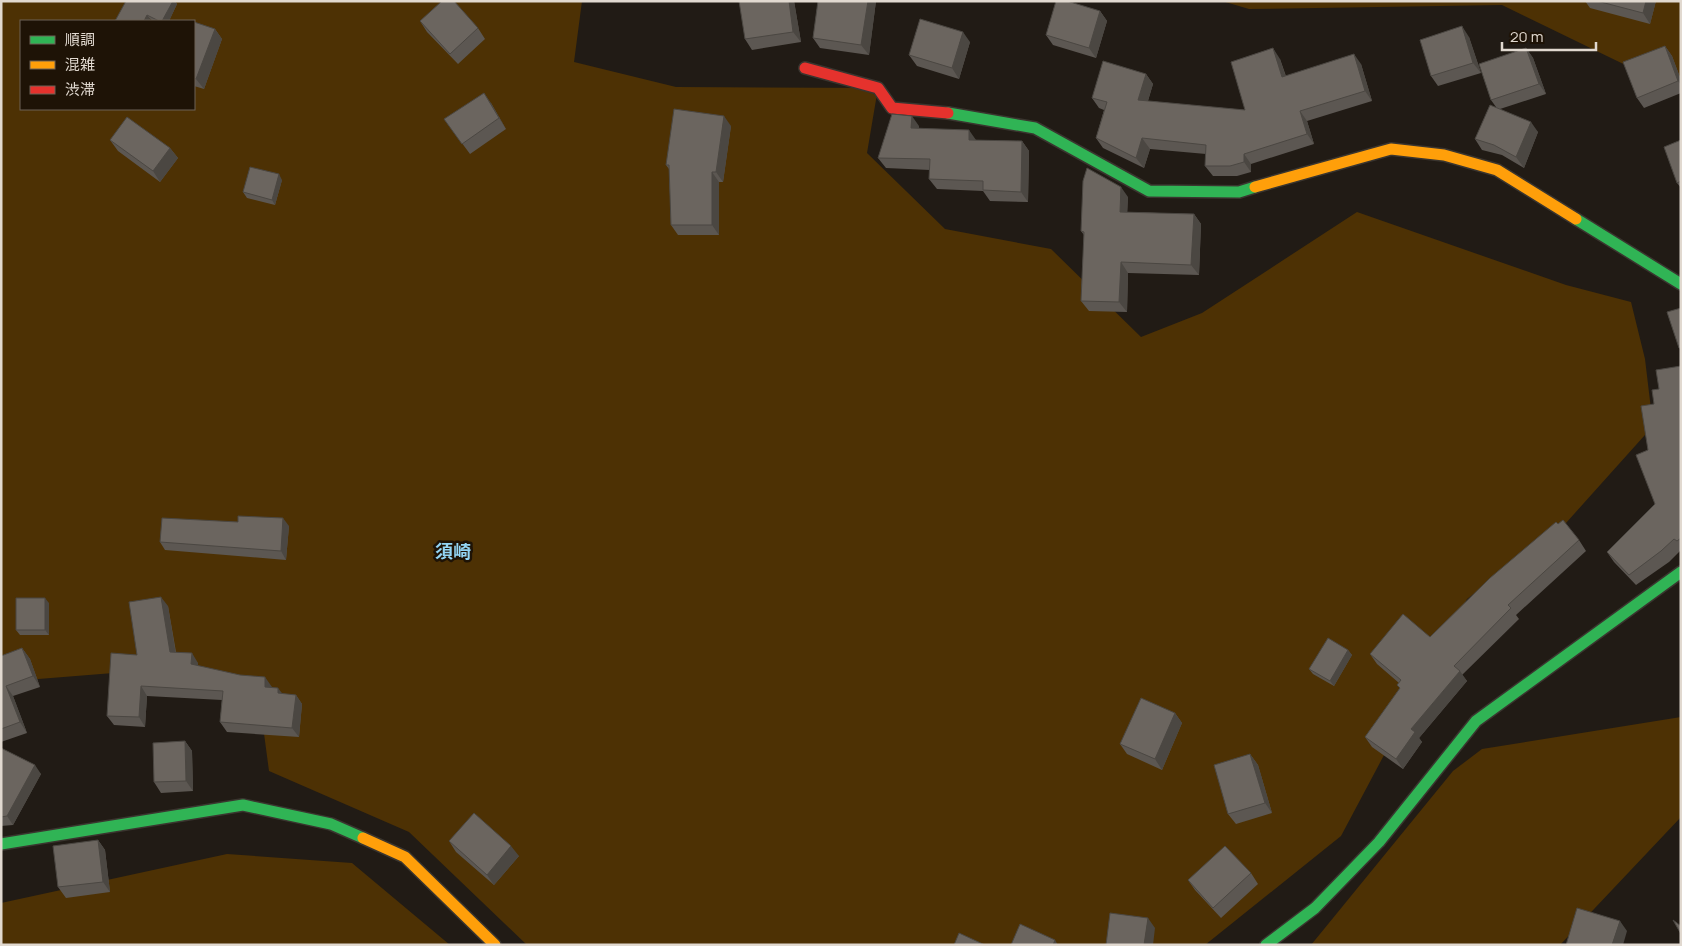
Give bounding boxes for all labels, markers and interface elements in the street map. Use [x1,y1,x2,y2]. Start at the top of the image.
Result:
legend [20,20,195,110]
scale bar [1502,20,1596,52]
text: 20 m [1510,26,1543,47]
text: 順調 [65,29,95,50]
text: 混雑 [65,54,95,75]
text: 渋滞 [65,79,95,100]
district label: 須崎 [435,539,471,563]

